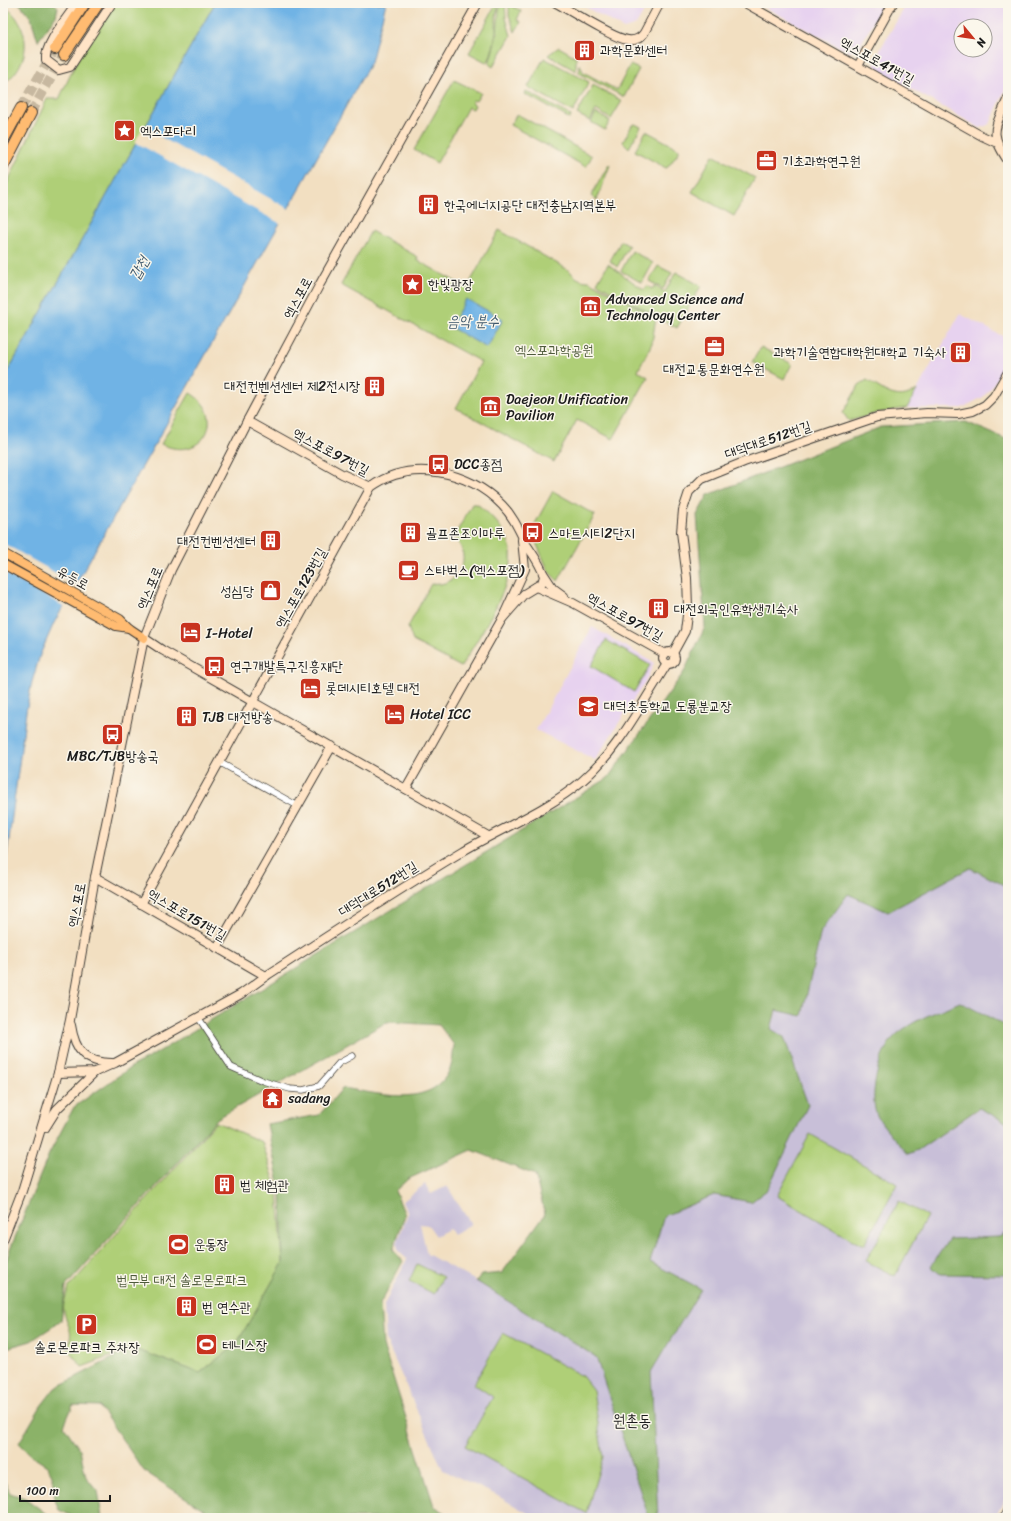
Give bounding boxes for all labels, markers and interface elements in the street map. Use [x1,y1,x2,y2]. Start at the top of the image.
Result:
north arrow [953,18,993,58]
street label: 엑스포로41번길 [835,30,920,92]
text: N [971,34,992,51]
building icon: 과학문화센터 [572,37,598,63]
place label: 과학문화센터 [600,38,668,63]
place icon: 엑스포다리 [111,118,137,144]
place label: 엑스포다리 [140,119,196,144]
office icon: 기초과학연구원 [753,148,779,174]
place label: 기초과학연구원 [782,149,861,174]
building icon: 한국에너지공단 대전충남지역본부 [415,192,441,218]
place label: 한국에너지공단 대전충남지역본부 [444,193,617,218]
water label: 갑천 [122,249,157,285]
place icon: 한빛광장 [399,271,425,297]
street label: 엑스포로 [276,272,320,324]
place label: 한빛광장 [428,272,474,297]
place label: Advanced Science and Technology Center [605,287,745,328]
museum icon: Advanced Science and Technology Center [578,294,604,320]
water label: 음악 분수 [447,308,500,334]
office icon: 대전교통문화연수원 [701,334,727,360]
park label: 엑스포과학공원 [515,338,593,363]
building icon: 과학기술연합대학원대학교 기숙사 [948,339,974,365]
place label: 과학기술연합대학원대학교 기숙사 [773,340,947,365]
place label: 대전교통문화연수원 [663,357,765,382]
building icon: 대전컨벤션센터 제2전시장 [362,373,388,399]
place label: 대전컨벤션센터 제2전시장 [224,374,361,399]
place label: Daejeon Unification Pavilion [506,387,628,428]
museum icon: Daejeon Unification Pavilion [478,394,504,420]
street label: 대덕대로512번길 [721,413,815,467]
street label: 엑스포로97번길 [288,421,375,483]
bus stop icon: DCC종점 [425,451,451,477]
place label: DCC종점 [454,452,502,477]
building icon: 골프존조이마루 [398,520,424,546]
bus stop icon: 스마트시티2단지 [520,520,546,546]
place label: 골프존조이마루 [426,521,505,546]
place label: 스마트시티2단지 [548,521,635,546]
building icon: 대전컨벤션센터 [258,528,284,554]
place label: 대전컨벤션센터 [177,529,256,554]
street label: 엑스포로123번길 [268,542,334,633]
cafe icon: 스타벅스(엑스포점) [395,557,421,583]
place label: 스타벅스(엑스포점) [424,558,525,583]
street label: 유등로 [52,559,94,597]
street label: 엑스포로 [130,562,170,614]
shop icon: 성심당 [257,578,283,604]
place label: 성심당 [220,579,255,604]
street label: 엑스포로97번길 [582,586,669,649]
building icon: 대전외국인유학생기숙사 [646,596,672,622]
place label: 대전외국인유학생기숙사 [674,597,799,622]
hotel icon: I-Hotel [177,620,203,646]
place label: I-Hotel [205,621,253,646]
bus stop icon: 연구개발특구진흥재단 [201,653,227,679]
place label: 연구개발특구진흥재단 [230,654,343,679]
hotel icon: 롯데시티호텔 대전 [298,675,324,701]
place label: 롯데시티호텔 대전 [326,676,420,701]
school or university icon: 대덕초등학교 도룡분교장 [576,693,602,719]
place label: 대덕초등학교 도룡분교장 [604,694,732,719]
hotel icon: Hotel ICC [381,701,407,727]
place label: Hotel ICC [410,702,471,727]
building icon: TJB 대전방송 [173,704,199,730]
place label: TJB 대전방송 [202,705,273,730]
bus stop icon: MBC/TJB방송국 [100,721,126,747]
place label: MBC/TJB방송국 [67,744,159,769]
street label: 대덕대로512번길 [333,854,424,924]
street label: 엑스포로 [61,881,93,929]
street label: 엑스포로151번길 [143,882,232,948]
temple icon: sadang [259,1085,285,1111]
place label: sadang [287,1086,331,1111]
building icon: 법 체험관 [211,1172,237,1198]
place label: 법 체험관 [240,1173,289,1198]
sports icon: 운동장 [165,1231,191,1257]
place label: 운동장 [194,1232,229,1257]
park label: 법무부 대전 솔로몬로파크 [116,1268,248,1293]
building icon: 법 연수관 [174,1294,200,1320]
place label: 법 연수관 [202,1295,251,1320]
parking icon: 솔로몬로파크 주차장 [74,1312,100,1338]
sports icon: 테니스장 [193,1332,219,1358]
place label: 테니스장 [222,1333,268,1358]
place label: 솔로몬로파크 주차장 [34,1335,140,1360]
district label: 원촌동 [613,1406,651,1435]
scale bar [20,1477,110,1503]
text: 100 m [26,1480,59,1502]

